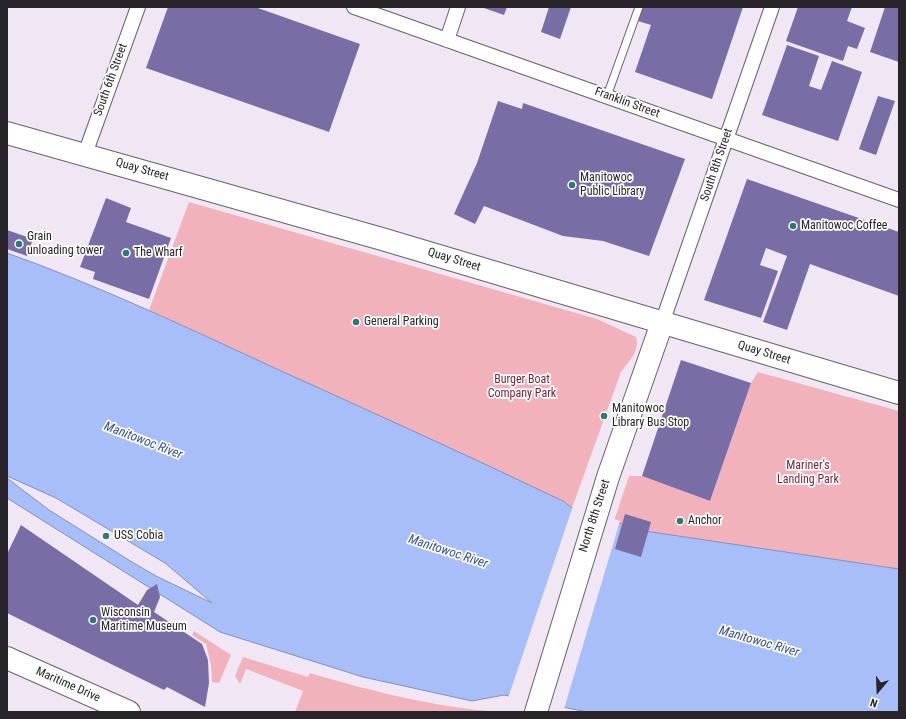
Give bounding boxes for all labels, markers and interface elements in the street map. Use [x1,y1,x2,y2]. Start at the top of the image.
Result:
street label: South 6th Street [91,42,131,118]
street label: Franklin Street [592,85,662,121]
street label: South 8th Street [698,127,736,203]
street label: Quay Street [114,156,170,184]
place label: Manitowoc Public Library [580,171,644,199]
marker: Manitowoc Public Library [567,180,577,190]
place label: Manitowoc Coffee [801,219,887,233]
marker: Manitowoc Coffee [788,221,798,231]
place label: Grain unloading tower [27,230,103,258]
marker: Grain unloading tower [14,239,24,249]
street label: Quay Street [426,245,482,275]
place label: The Wharf [134,246,183,260]
marker: The Wharf [121,248,131,258]
place label: General Parking [364,315,439,329]
marker: General Parking [351,317,361,327]
street label: Quay Street [736,338,792,368]
park label: Burger Boat Company Park [488,373,556,401]
place label: Manitowoc Library Bus Stop [612,402,689,430]
marker: Manitowoc Library Bus Stop [599,411,609,421]
water label: Manitowoc River [102,419,184,463]
park label: Mariner's Landing Park [777,459,839,487]
street label: North 8th Street [576,478,614,554]
place label: Anchor [688,514,722,528]
marker: Anchor [675,516,685,526]
place label: USS Cobia [114,529,163,543]
marker: USS Cobia [101,531,111,541]
water label: Manitowoc River [406,532,490,572]
place label: Wisconsin Maritime Museum [101,606,187,634]
marker: Wisconsin Maritime Museum [88,615,98,625]
water label: Manitowoc River [717,623,801,661]
street label: Maritime Drive [34,664,102,706]
north arrow [858,671,898,711]
text: N [869,696,879,710]

